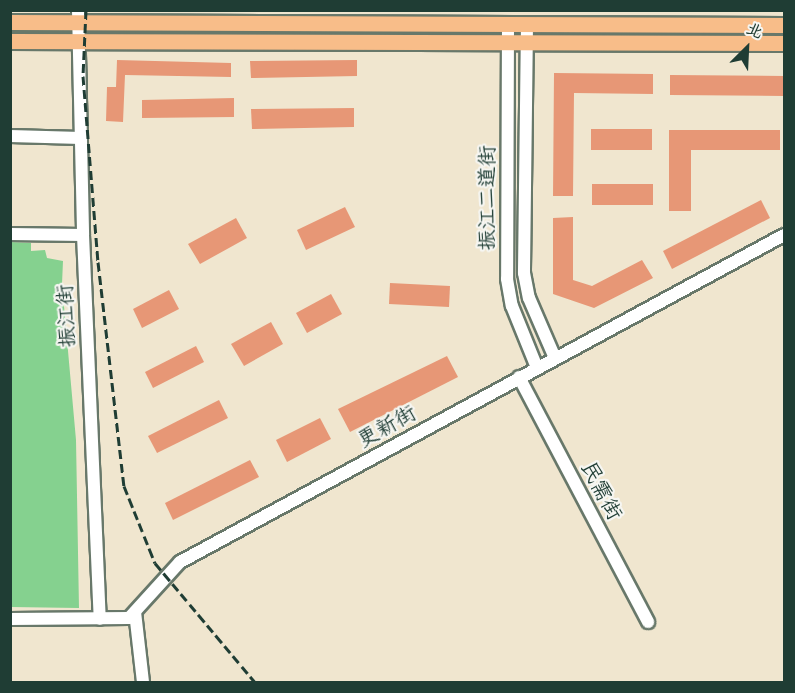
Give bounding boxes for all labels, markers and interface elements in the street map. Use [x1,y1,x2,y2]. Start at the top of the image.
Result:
north arrow [717,18,777,78]
text: 北 [743,18,766,44]
street label: 振江二道街 [475,146,501,250]
street label: 振江街 [53,284,81,348]
street label: 更新街 [353,401,421,453]
street label: 民需街 [575,457,627,525]

